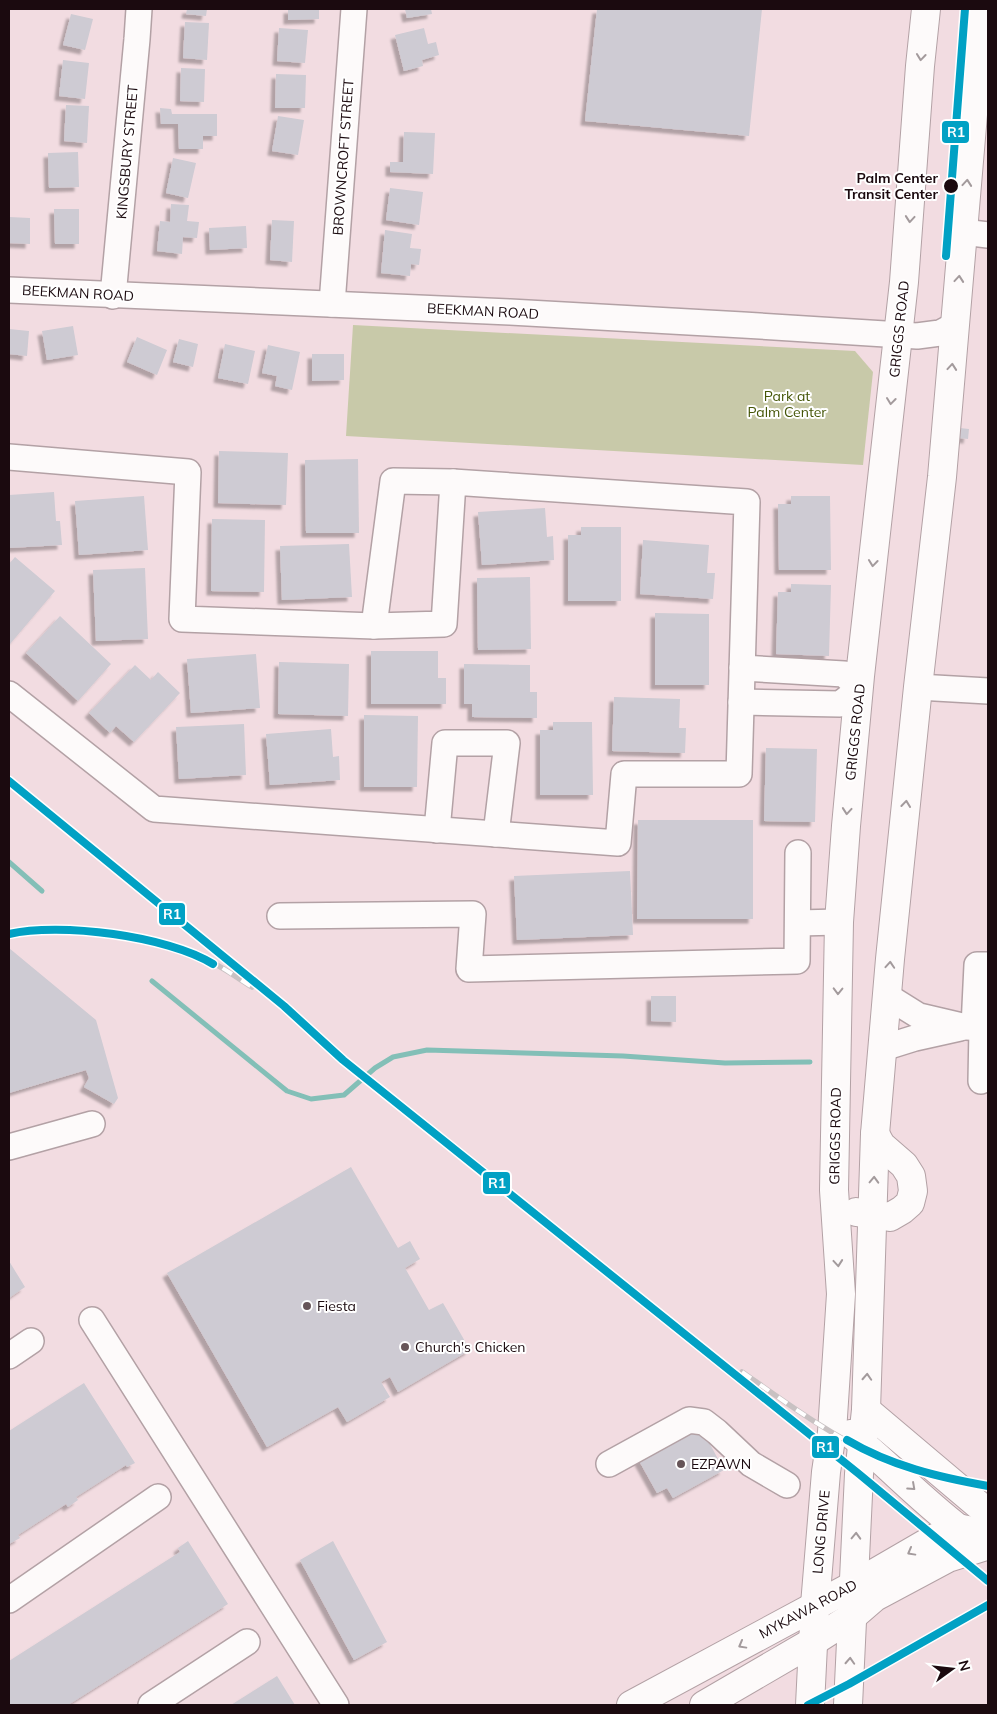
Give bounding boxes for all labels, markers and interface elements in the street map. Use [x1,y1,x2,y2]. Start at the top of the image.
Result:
one-way arrow [916,54,927,62]
street label: BROWNCROFT STREET [329,77,357,236]
street label: KINGSBURY STREET [112,84,142,220]
line badge: R1 [941,120,970,144]
text: R1 [947,123,965,141]
place label: Palm Center Transit Center [844,169,938,203]
marker: Palm Center Transit Center [942,177,960,195]
one-way arrow [962,179,973,187]
one-way arrow [904,216,915,224]
one-way arrow [953,274,964,282]
street label: GRIGGS ROAD [885,280,913,378]
street label: BEEKMAN ROAD [21,281,135,305]
street label: BEEKMAN ROAD [426,299,540,323]
one-way arrow [946,363,957,371]
park label: Park at Palm Center [748,387,827,421]
one-way arrow [886,398,897,406]
one-way arrow [868,559,879,567]
street label: GRIGGS ROAD [841,683,869,781]
one-way arrow [900,799,911,807]
one-way arrow [842,808,853,816]
line badge: R1 [158,902,186,926]
text: R1 [163,905,181,923]
one-way arrow [884,961,895,969]
one-way arrow [832,987,843,995]
street label: GRIGGS ROAD [825,1087,845,1185]
line badge: R1 [482,1171,511,1195]
text: R1 [488,1174,506,1192]
one-way arrow [869,1175,879,1183]
one-way arrow [832,1259,843,1267]
place label: Fiesta [317,1297,356,1315]
marker: Fiesta [301,1300,313,1312]
place label: Church's Chicken [415,1338,526,1356]
marker: Church's Chicken [399,1341,411,1353]
one-way arrow [862,1373,872,1380]
line badge: R1 [811,1435,840,1459]
text: R1 [816,1438,834,1456]
place label: EZPAWN [691,1455,751,1473]
marker: EZPAWN [675,1458,687,1470]
one-way arrow [906,1481,915,1490]
street label: LONG DRIVE [808,1489,834,1575]
one-way arrow [851,1532,862,1540]
one-way arrow [907,1545,916,1555]
street label: MYKAWA ROAD [756,1576,860,1642]
one-way arrow [738,1639,747,1649]
north arrow [927,1644,977,1694]
one-way arrow [845,1657,856,1665]
text: N [954,1658,975,1673]

